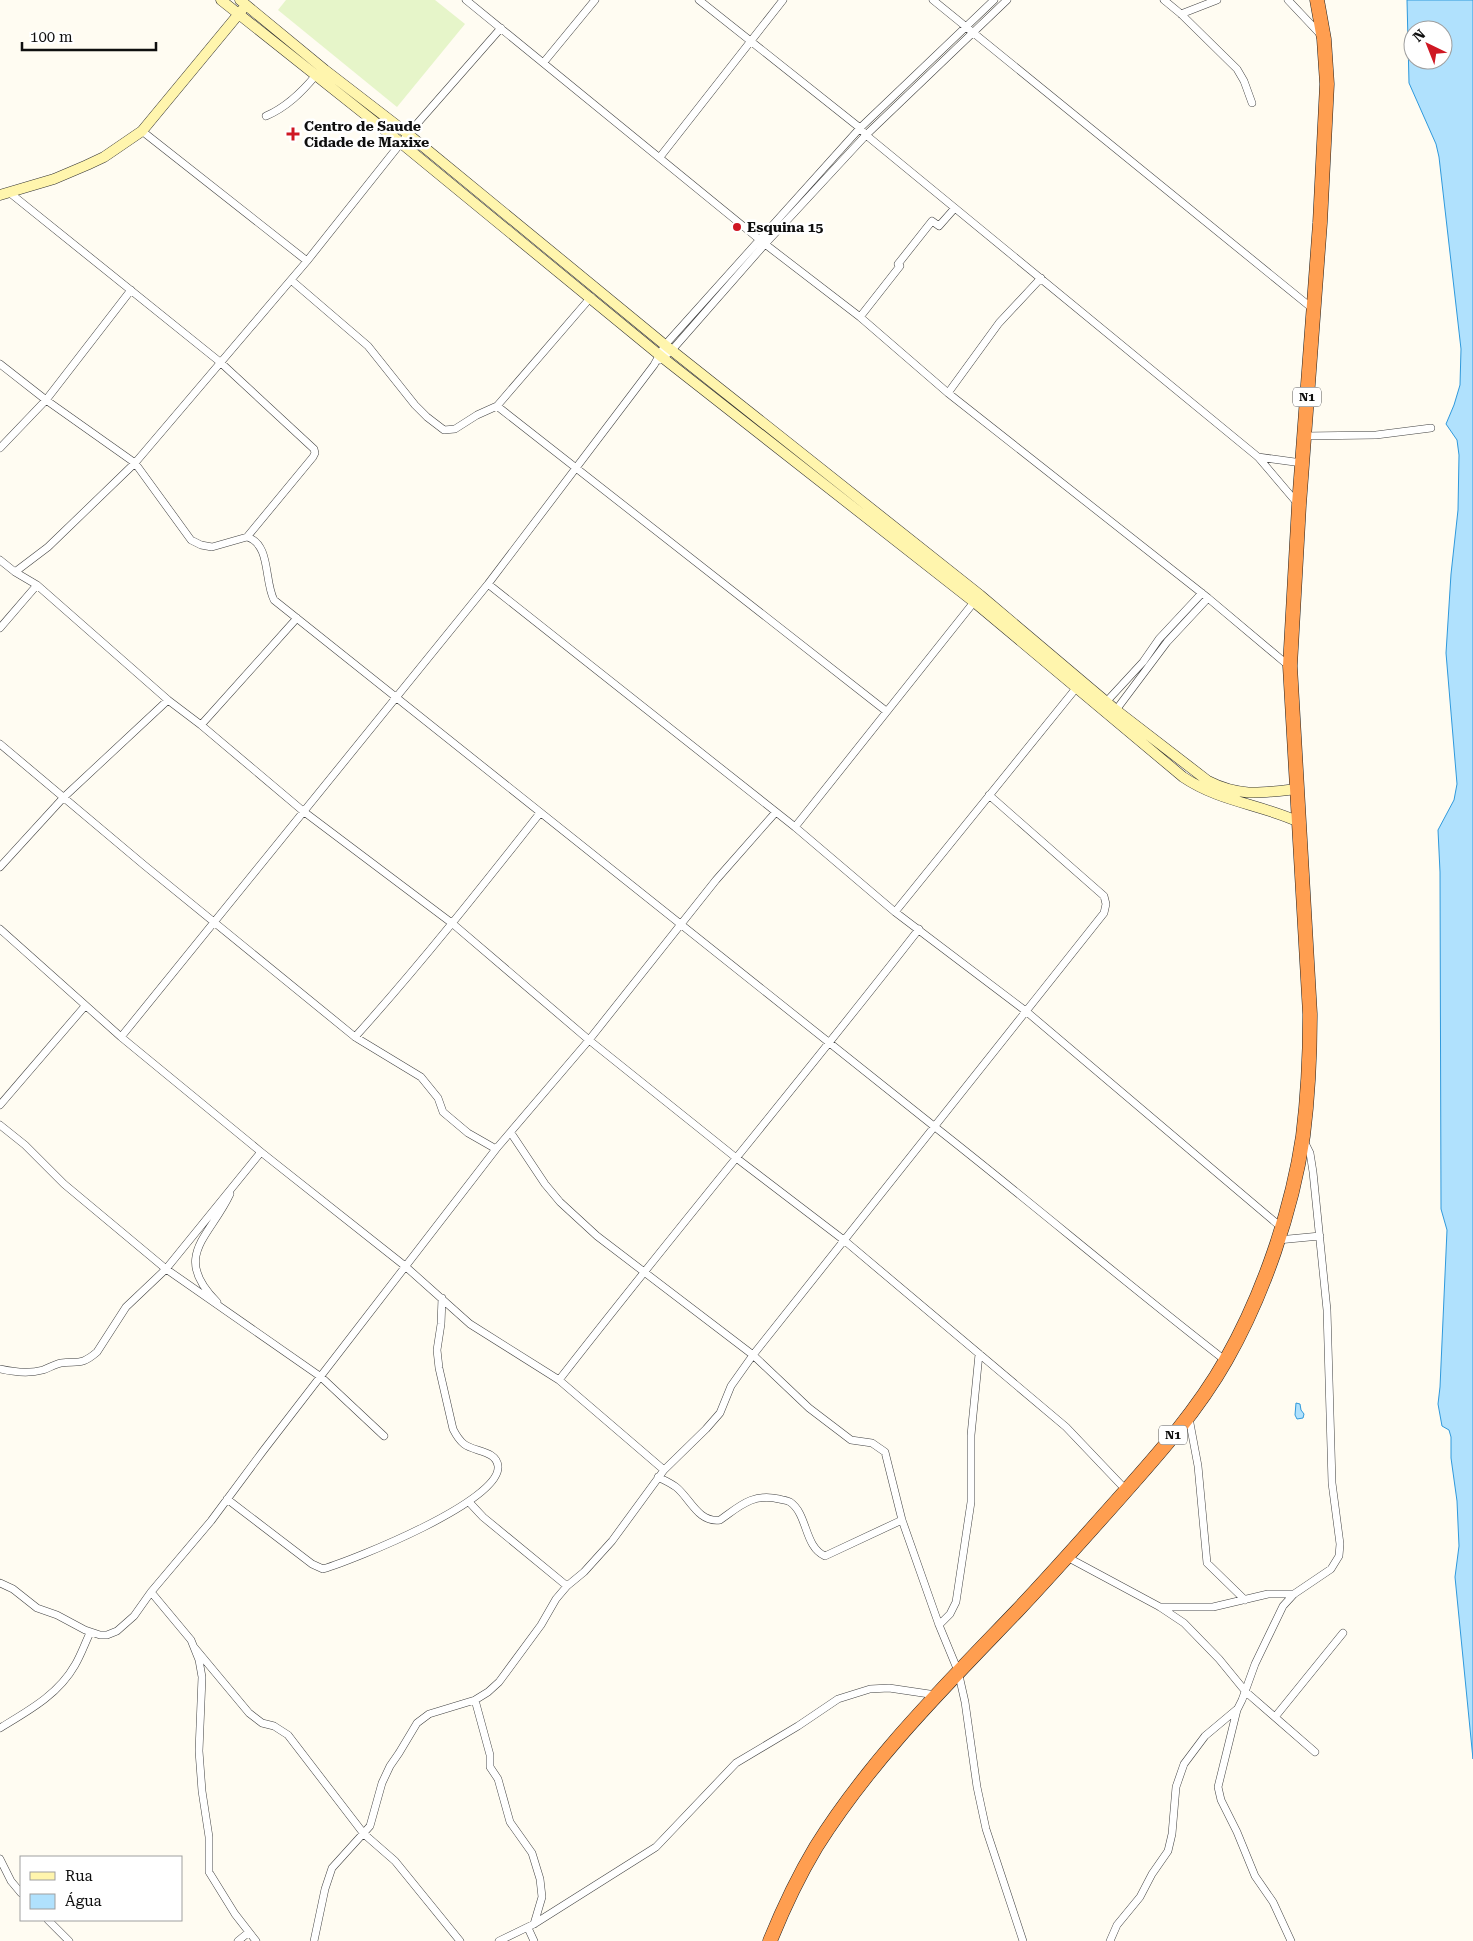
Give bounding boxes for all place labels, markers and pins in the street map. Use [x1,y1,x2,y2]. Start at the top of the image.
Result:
place label: Centro de Saude Cidade de Maxixe [304,118,429,150]
marker: Centro de Saude Cidade de Maxixe [286,127,300,141]
place label: Esquina 15 [747,219,824,235]
marker: Esquina 15 [731,221,743,233]

